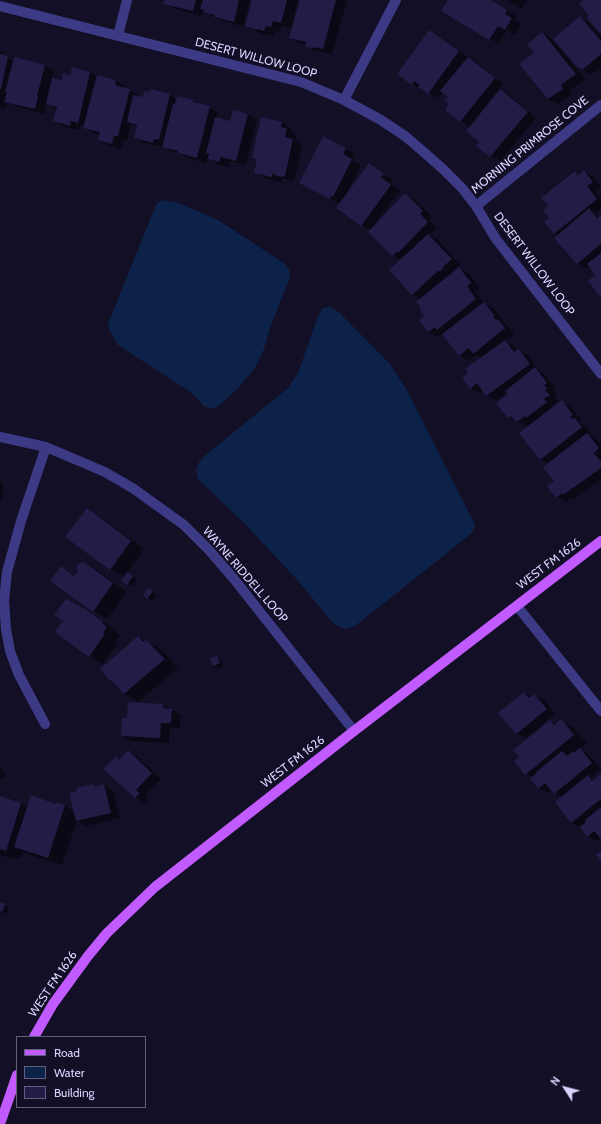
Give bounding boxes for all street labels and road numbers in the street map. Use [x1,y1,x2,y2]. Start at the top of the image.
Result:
street label: DESERT WILLOW LOOP [193,35,319,81]
street label: MORNING PRIMROSE COVE [468,93,592,197]
street label: DESERT WILLOW LOOP [490,210,578,318]
street label: WAYNE RIDDELL LOOP [199,524,291,626]
street label: WEST FM 1626 [514,535,584,593]
street label: WEST FM 1626 [258,733,328,791]
street label: WEST FM 1626 [26,948,80,1020]

